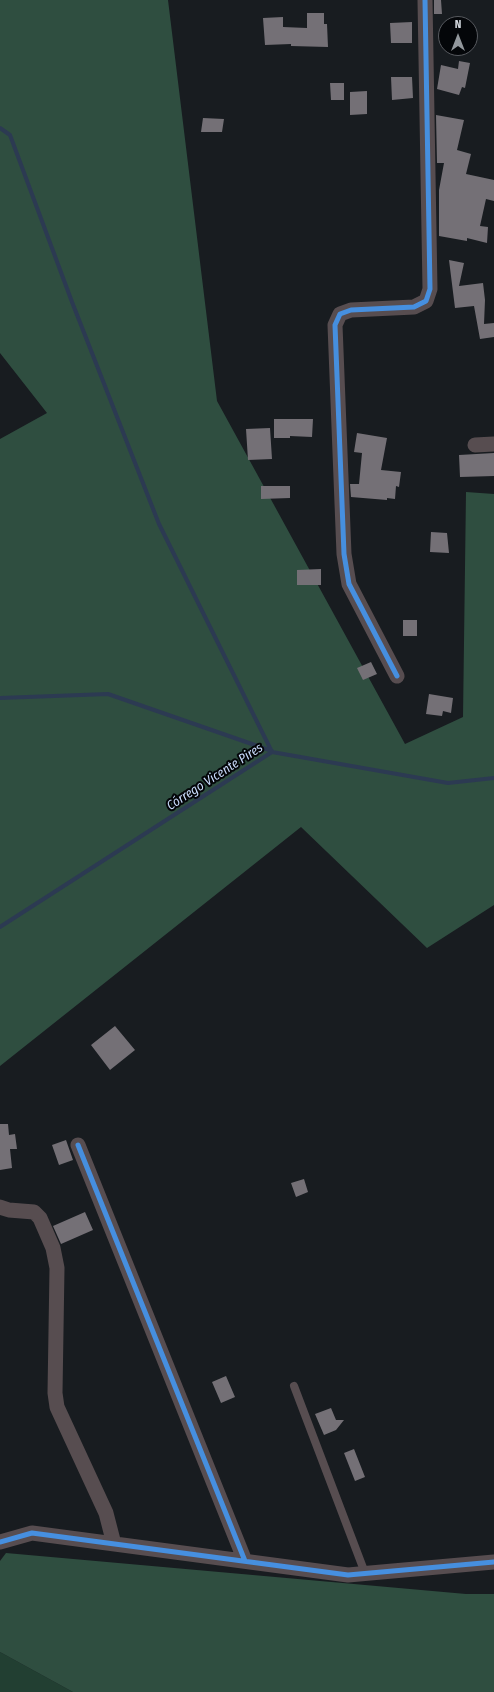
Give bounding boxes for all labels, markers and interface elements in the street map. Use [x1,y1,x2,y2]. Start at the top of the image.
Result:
north arrow [438,16,478,56]
text: N [455,18,461,31]
water label: Córrego Vicente Pires [164,740,266,814]

